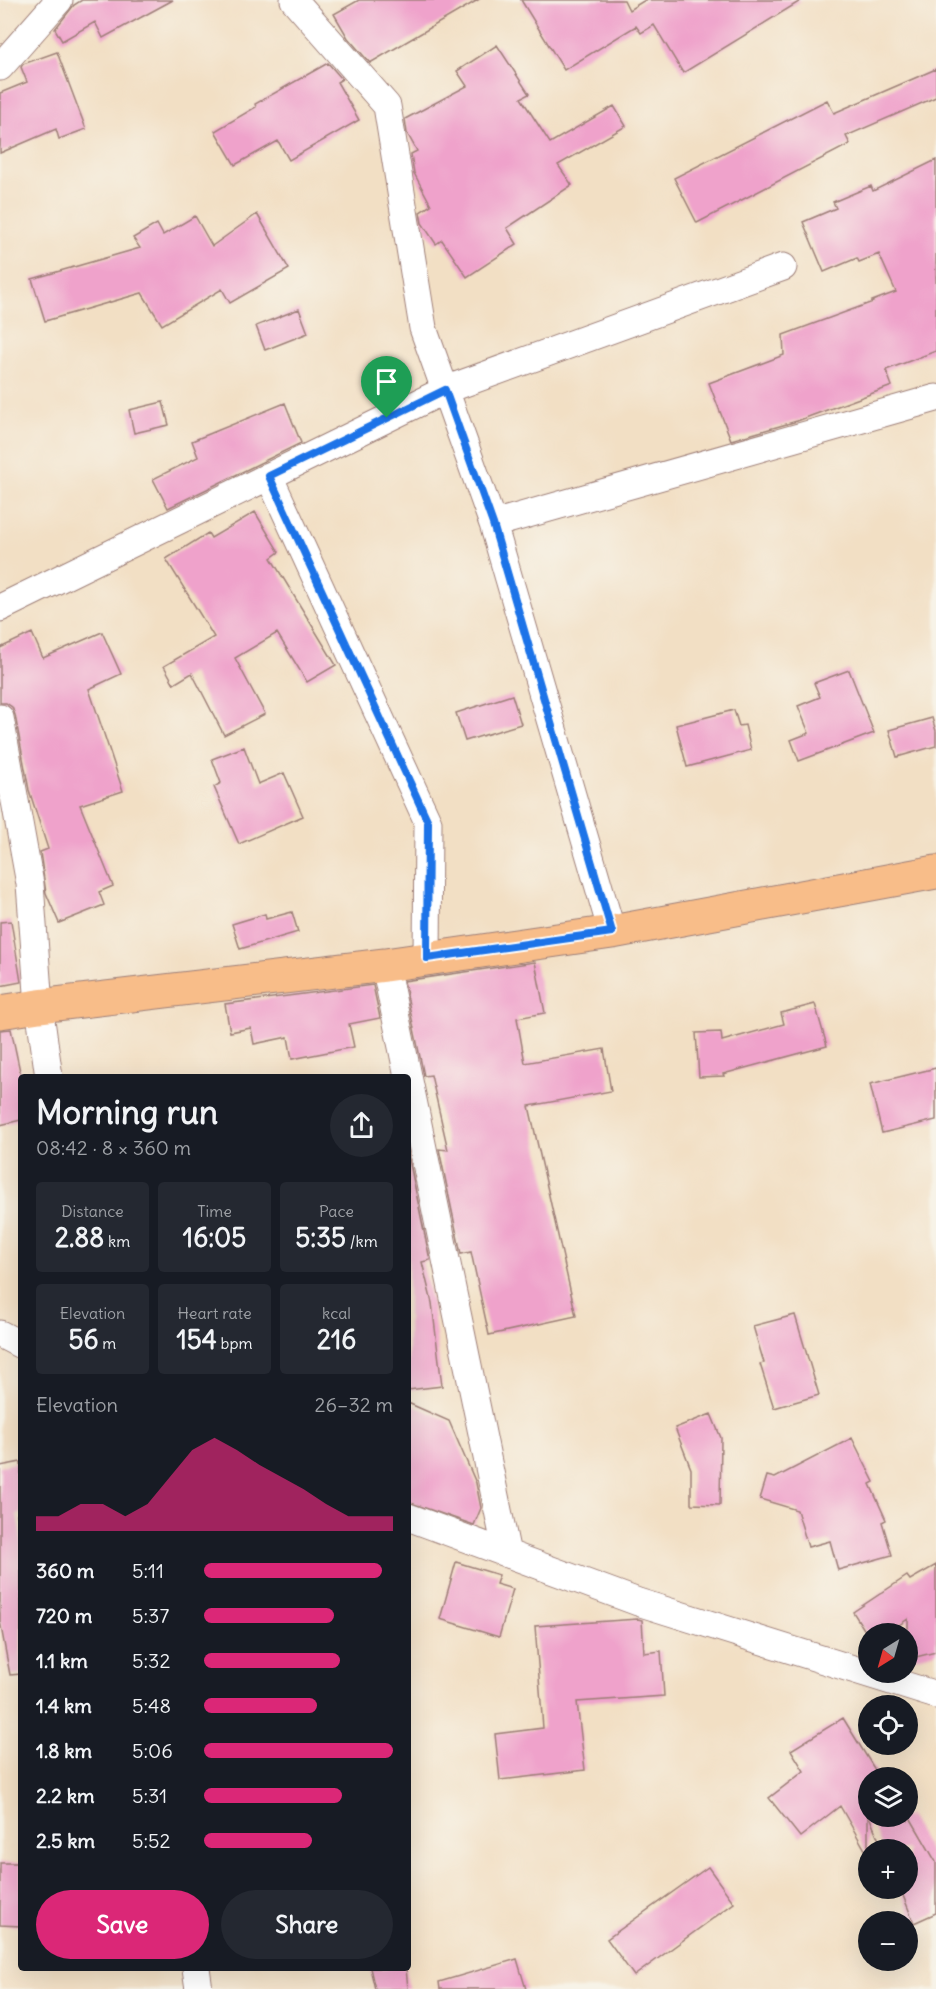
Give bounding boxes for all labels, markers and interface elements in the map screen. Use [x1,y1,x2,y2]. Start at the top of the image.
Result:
pin [361,356,412,418]
icon: arrive [370,365,403,398]
text: Morning run [36,1091,218,1133]
button: share [330,1094,393,1157]
text: 08:42 · 8 × 360 m [36,1135,191,1160]
text: Distance [61,1201,124,1221]
text: Time [197,1201,232,1221]
text: Pace [319,1201,354,1221]
text: 2.88 [55,1221,104,1254]
text: 16:05 [183,1221,246,1254]
text: 5:35 [295,1221,346,1254]
text: km [104,1231,130,1251]
text: /km [346,1231,378,1251]
text: Elevation [60,1303,125,1323]
text: Heart rate [177,1303,252,1323]
text: kcal [322,1303,351,1323]
text: 56 [69,1323,99,1356]
text: 154 [176,1323,217,1356]
text: 216 [317,1323,356,1356]
text: m [99,1333,116,1353]
text: bpm [217,1333,253,1353]
text: Elevation [36,1392,118,1417]
text: 26–32 m [315,1392,393,1417]
text: 360 m [36,1558,94,1583]
text: 5:11 [132,1558,164,1583]
text: 720 m [36,1603,92,1628]
text: 5:37 [132,1603,169,1628]
north arrow [858,1623,918,1683]
map controls [858,1623,918,1971]
text: 1.1 km [36,1648,88,1673]
text: 5:32 [132,1648,170,1673]
text: 1.4 km [36,1693,92,1718]
text: 5:48 [132,1693,171,1718]
button: locate [858,1695,918,1755]
text: 1.8 km [36,1738,92,1763]
text: 5:06 [132,1738,173,1763]
button: layers [858,1767,918,1827]
text: 2.2 km [36,1783,95,1808]
text: 5:31 [132,1783,167,1808]
text: 2.5 km [36,1828,95,1853]
text: 5:52 [132,1828,170,1853]
button: + [858,1839,918,1899]
button: Save [36,1890,209,1959]
button: Share [221,1890,393,1959]
button: − [858,1911,918,1971]

